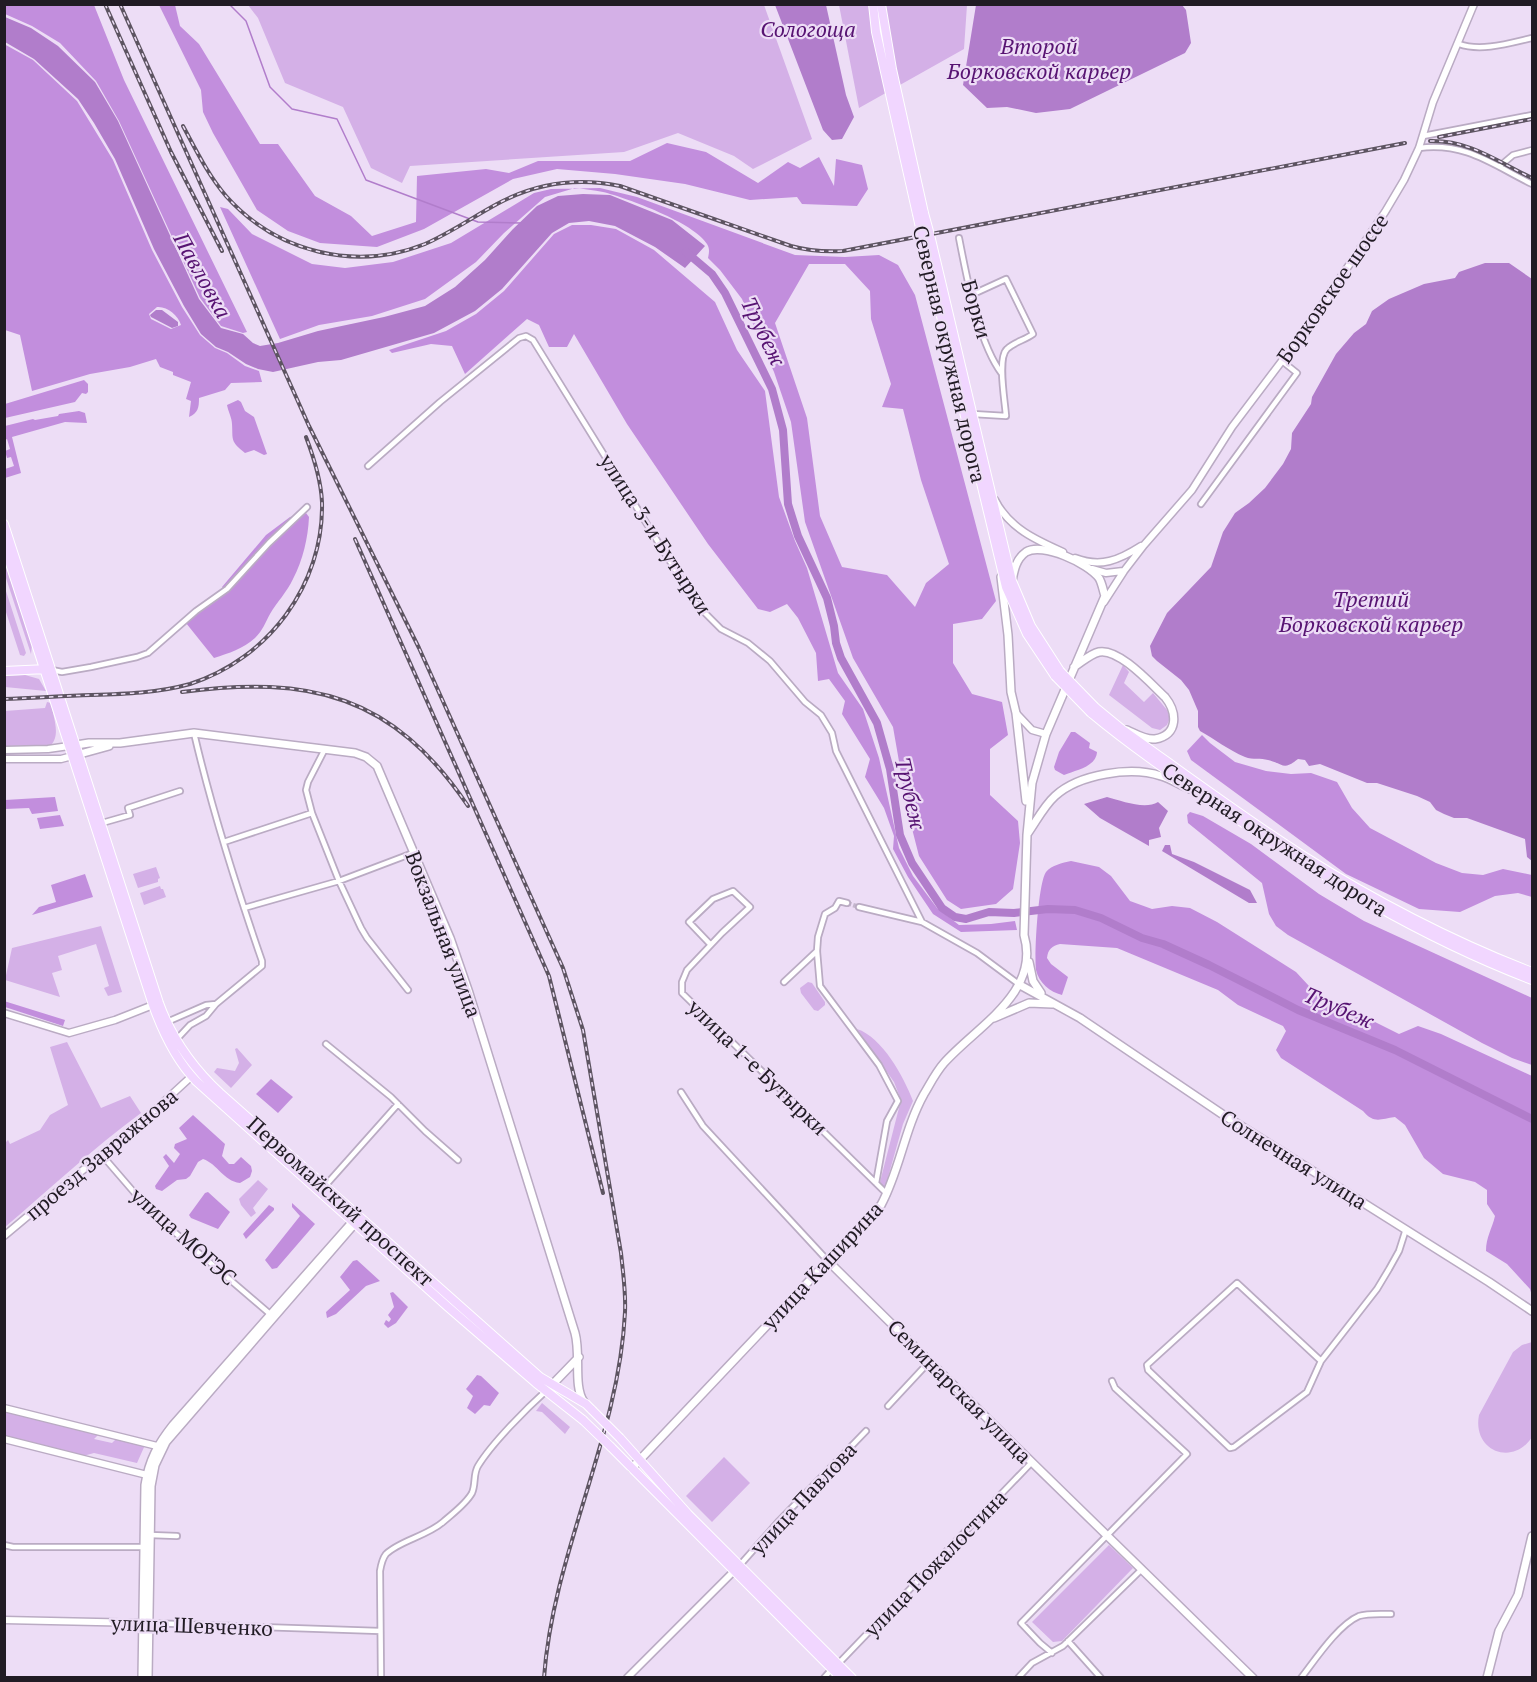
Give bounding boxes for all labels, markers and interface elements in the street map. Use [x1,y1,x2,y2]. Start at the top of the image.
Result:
water label: Сологоща [760,14,856,43]
water label: Второй Борковской карьер [946,31,1131,85]
street label: Борковское шоссе [1270,208,1394,368]
street label: Северная окружная дорога [907,223,993,486]
water label: Павловка [167,226,238,323]
street label: Борки [955,276,999,342]
water label: Трубеж [735,292,793,371]
street label: улица 3-и Бутырки [593,447,719,620]
water label: Третий Борковской карьер [1278,584,1463,638]
water label: Трубеж [889,754,934,833]
street label: Северная окружная дорога [1157,756,1393,923]
street label: Вокзальная улица [399,847,489,1022]
water label: Трубеж [1300,979,1379,1035]
street label: улица 1-е Бутырки [681,992,834,1141]
street label: проезд Завражнова [19,1082,184,1226]
street label: Солнечная улица [1215,1103,1373,1216]
street label: Первомайский проспект [242,1110,440,1292]
street label: улица МОГЭС [124,1180,243,1291]
street label: улица Каширина [755,1195,889,1336]
street label: Семинарская улица [882,1313,1038,1469]
street label: улица Павлова [743,1435,863,1561]
street label: улица Пожалостина [857,1483,1013,1643]
street label: улица Шевченко [110,1608,273,1642]

